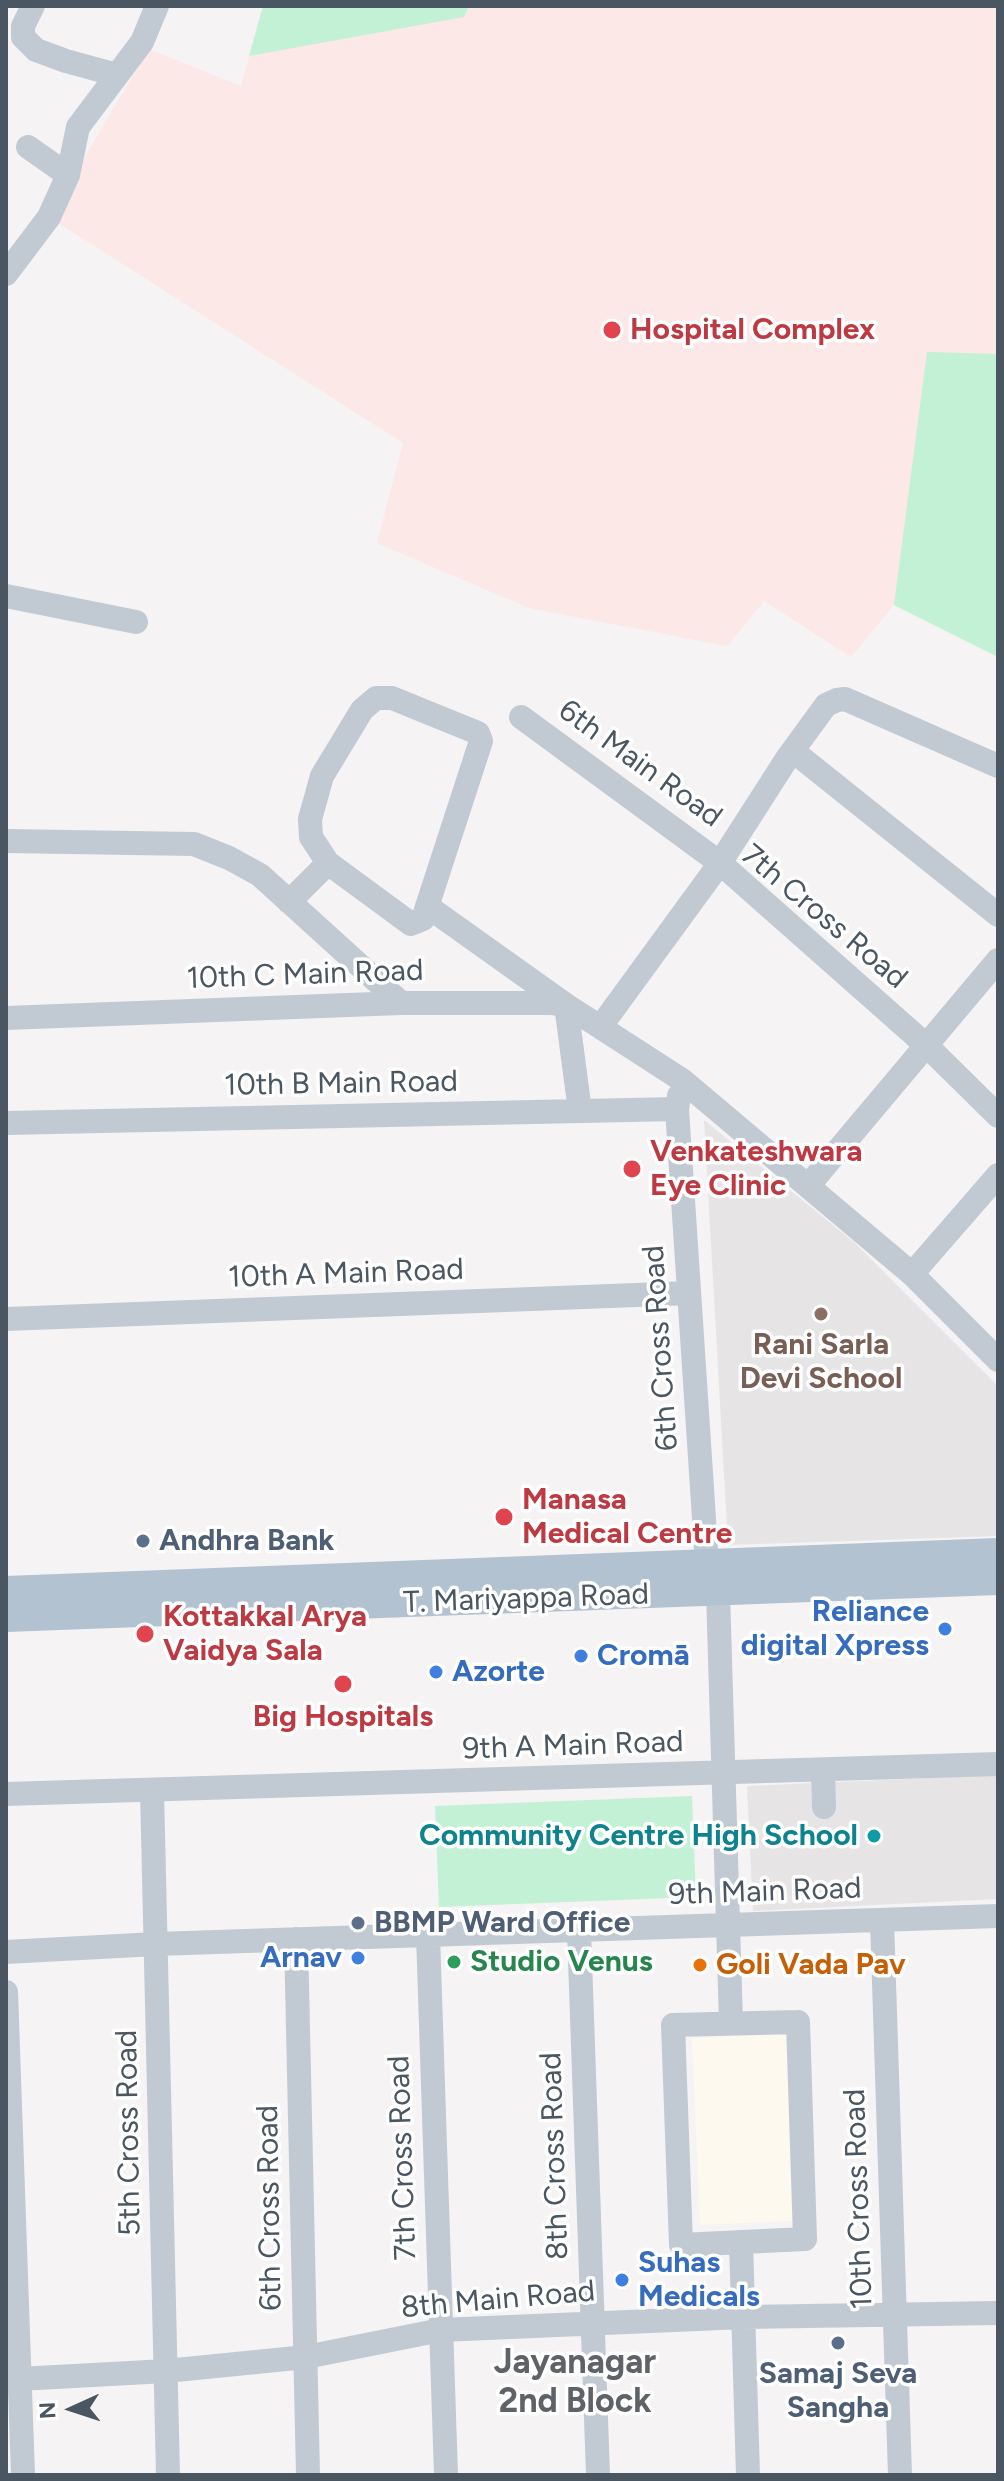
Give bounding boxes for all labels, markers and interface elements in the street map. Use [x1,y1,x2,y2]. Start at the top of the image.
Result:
place label: Hospital Complex [630,312,875,348]
marker: Hospital Complex [601,319,623,341]
street label: 6th Main Road [551,693,729,835]
street label: 7th Cross Road [734,837,914,997]
street label: 10th C Main Road [186,953,424,997]
street label: 10th B Main Road [224,1064,458,1104]
place label: Venkateshwara Eye Clinic [650,1134,862,1204]
marker: Venkateshwara Eye Clinic [621,1158,643,1180]
street label: 6th Cross Road [636,1244,686,1452]
street label: 10th A Main Road [228,1252,464,1296]
marker: Rani Sarla Devi School [812,1305,830,1323]
place label: Rani Sarla Devi School [740,1327,902,1398]
place label: Manasa Medical Centre [522,1482,732,1552]
marker: Manasa Medical Centre [493,1506,515,1528]
place label: Andhra Bank [159,1523,334,1559]
marker: Andhra Bank [134,1532,152,1550]
street label: T. Mariyappa Road [402,1577,650,1621]
place label: Reliance digital Xpress [741,1594,929,1664]
place label: Kottakkal Arya Vaidya Sala [163,1599,367,1670]
marker: Reliance digital Xpress [936,1620,954,1638]
marker: Kottakkal Arya Vaidya Sala [134,1623,156,1645]
place label: Cromā [597,1638,690,1674]
marker: Cromā [572,1647,590,1665]
place label: Azorte [452,1654,545,1690]
marker: Azorte [427,1663,445,1681]
marker: Big Hospitals [332,1673,354,1695]
place label: Big Hospitals [253,1699,433,1735]
street label: 9th A Main Road [462,1724,684,1768]
place label: Community Centre High School [419,1818,858,1854]
marker: Community Centre High School [865,1827,883,1845]
street label: 9th Main Road [668,1871,862,1913]
place label: BBMP Ward Office [374,1905,630,1941]
marker: BBMP Ward Office [349,1914,367,1932]
place label: Arnav [260,1940,342,1976]
place label: Studio Venus [470,1944,653,1980]
place label: Goli Vada Pav [716,1947,906,1983]
marker: Arnav [349,1949,367,1967]
marker: Studio Venus [445,1953,463,1971]
marker: Goli Vada Pav [691,1956,709,1974]
street label: 5th Cross Road [109,2030,149,2236]
street label: 8th Cross Road [533,2052,577,2260]
street label: 7th Cross Road [381,2055,425,2261]
street label: 10th Cross Road [837,2088,881,2310]
street label: 6th Cross Road [250,2105,290,2311]
place label: Suhas Medicals [638,2245,760,2316]
marker: Suhas Medicals [613,2271,631,2289]
street label: 8th Main Road [399,2274,597,2326]
marker: Samaj Seva Sangha [829,2334,847,2352]
district label: Jayanagar 2nd Block [494,2343,656,2422]
place label: Samaj Seva Sangha [759,2356,917,2426]
north arrow [32,2369,112,2449]
text: N [34,2401,61,2419]

